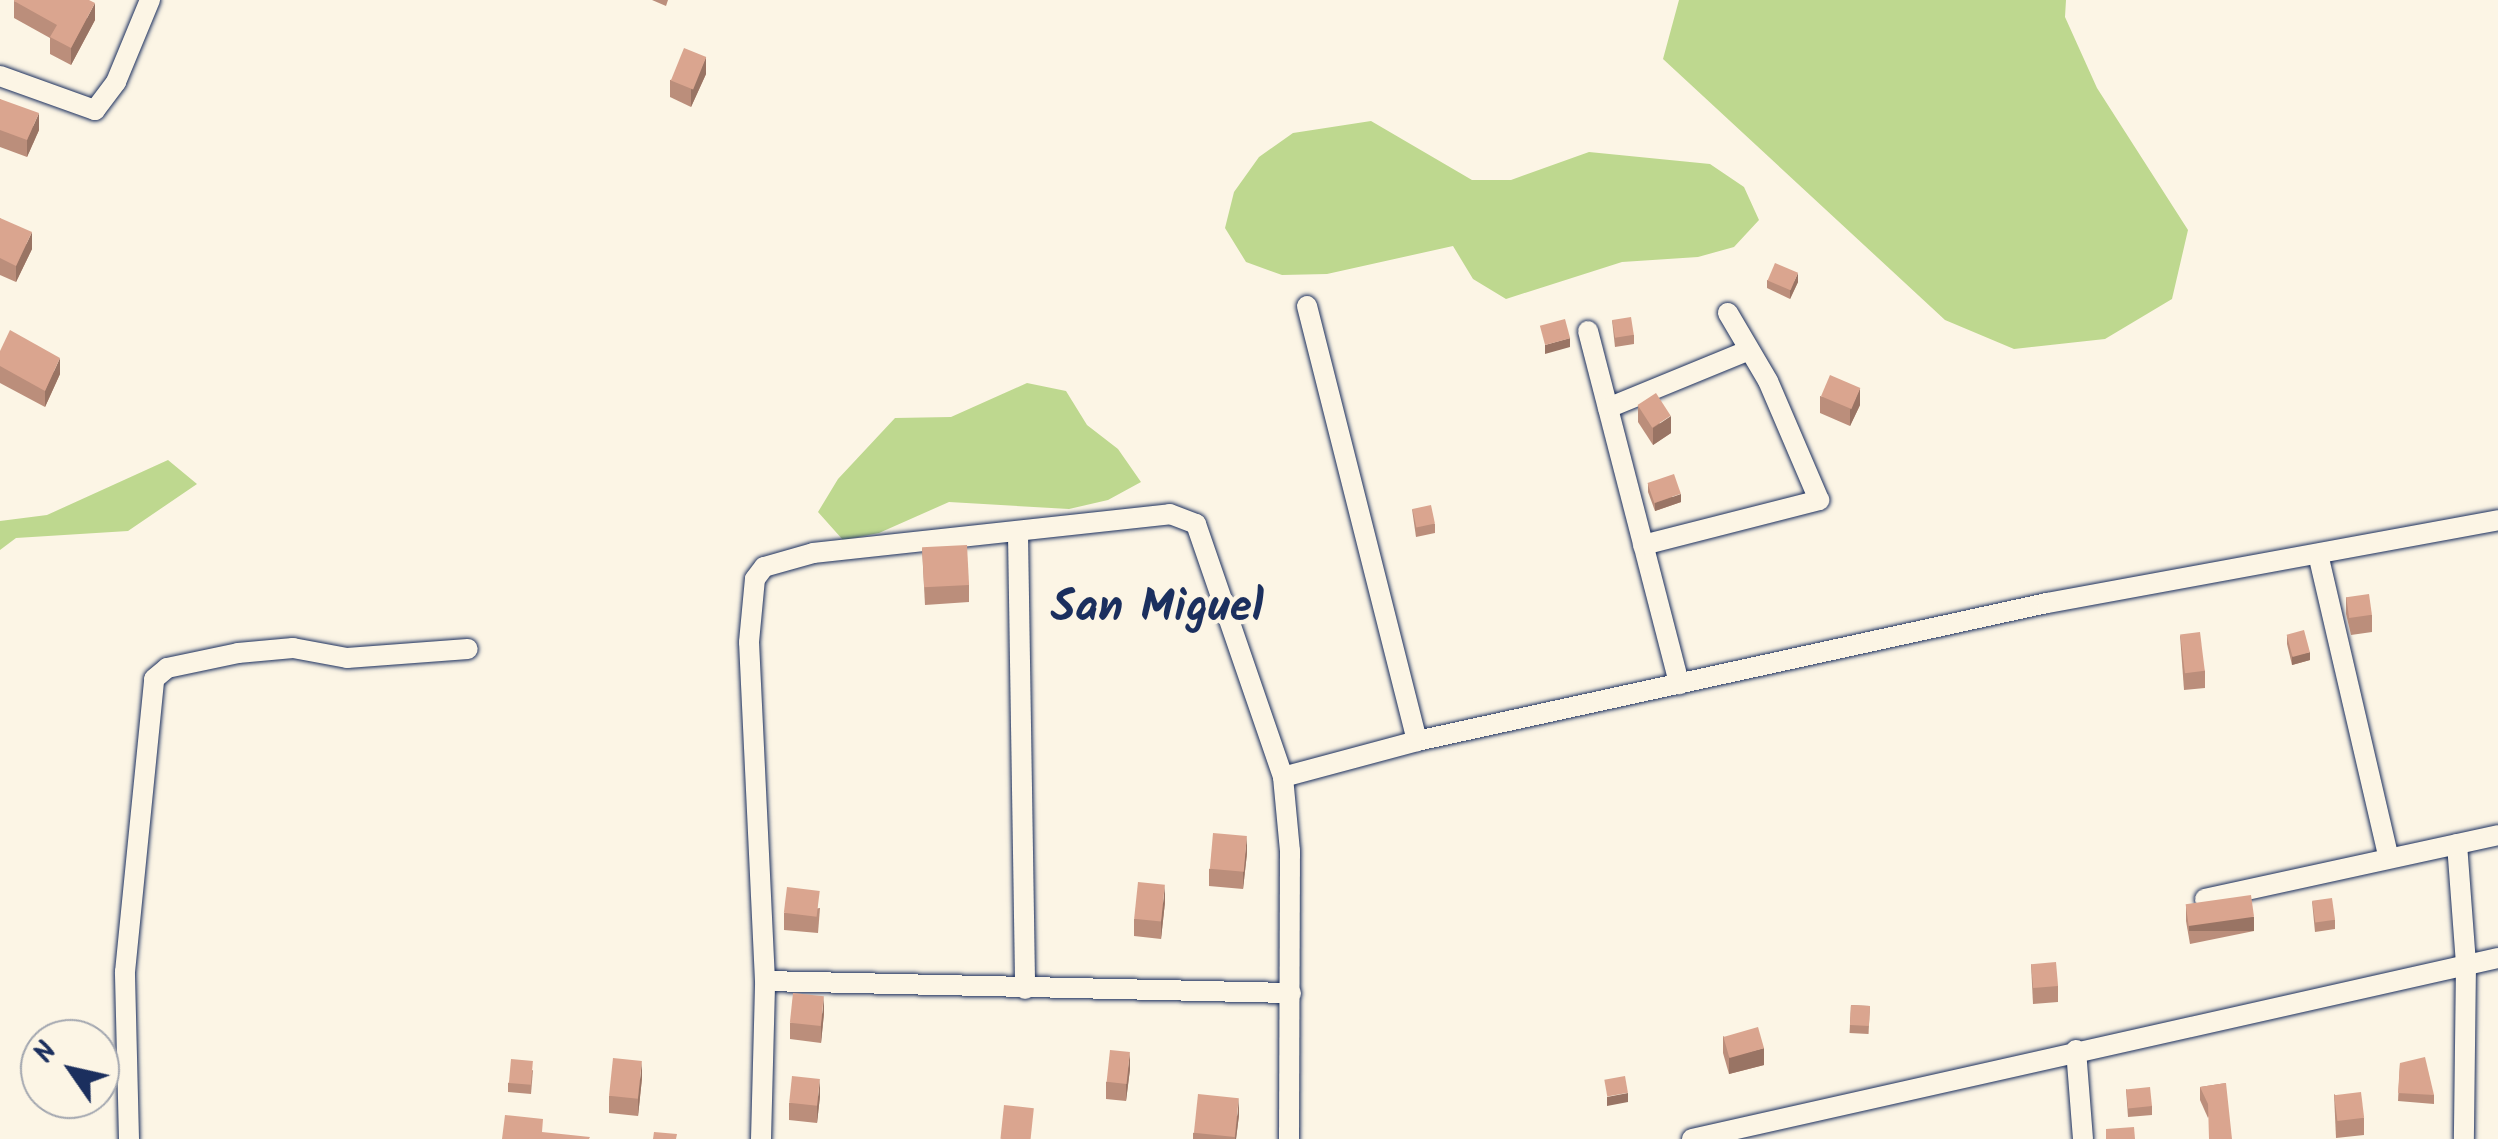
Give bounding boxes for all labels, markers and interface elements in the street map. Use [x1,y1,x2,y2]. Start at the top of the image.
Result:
district label: San Miguel [1050,583,1264,637]
north arrow [20,1019,120,1119]
text: N [23,1033,70,1073]

